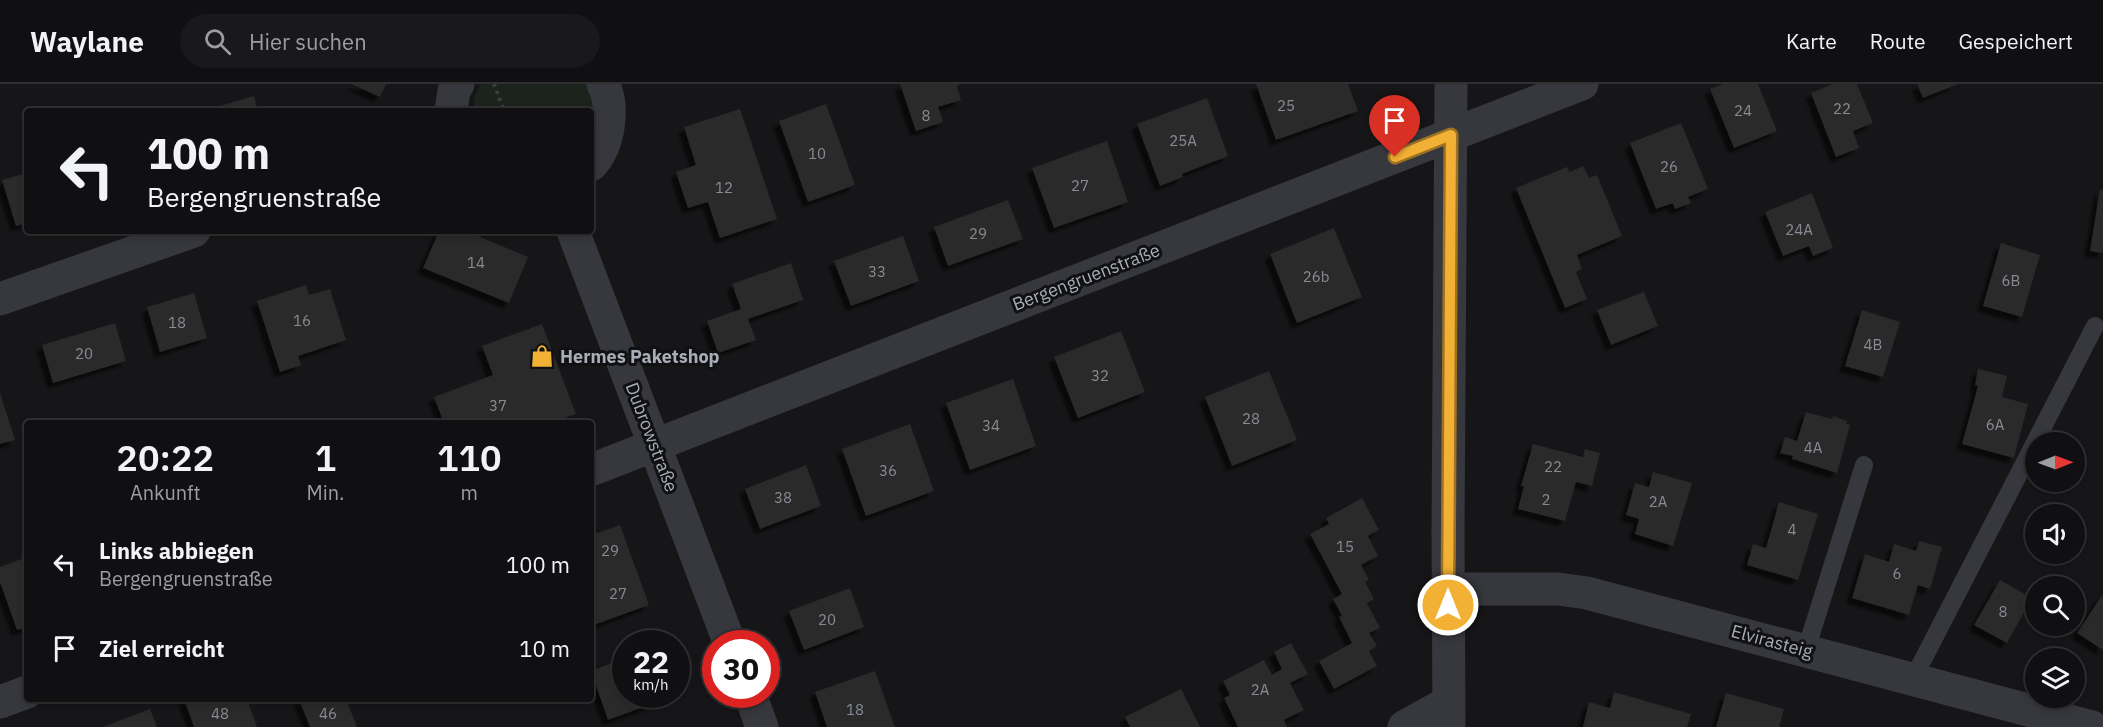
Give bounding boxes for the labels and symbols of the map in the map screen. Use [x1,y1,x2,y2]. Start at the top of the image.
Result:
pin [1369,95,1420,157]
house number: 25 [1277,96,1295,115]
house number: 22 [1833,99,1851,118]
house number: 24 [1734,101,1752,120]
house number: 8 [921,106,931,125]
house number: 25A [1169,131,1197,150]
house number: 10 [808,144,826,163]
house number: 26 [1660,157,1678,176]
house number: 27 [1071,176,1089,195]
house number: 12 [715,178,733,197]
house number: 24A [1785,220,1813,239]
house number: 29 [969,224,987,243]
street label: Bergengruenstraße [1009,238,1163,316]
house number: 14 [467,253,485,272]
house number: 33 [868,262,886,281]
house number: 26b [1303,267,1329,286]
house number: 6B [2002,271,2020,290]
house number: 16 [293,311,311,330]
house number: 18 [168,313,186,332]
house number: 4B [1864,335,1882,354]
shop icon: Hermes Paketshop [529,343,555,369]
house number: 20 [75,344,93,363]
place label: Hermes Paketshop [560,345,720,368]
house number: 32 [1091,366,1109,385]
street label: Dubrowstraße [621,379,683,495]
house number: 37 [489,396,507,415]
house number: 28 [1242,409,1260,428]
house number: 6A [1986,415,2005,434]
house number: 34 [982,416,1000,435]
north arrow [2025,432,2085,492]
house number: 4A [1804,438,1823,457]
house number: 22 [1544,457,1562,476]
house number: 36 [879,461,897,480]
house number: 38 [774,488,792,507]
house number: 2 [1541,490,1551,509]
house number: 2A [1649,492,1668,511]
house number: 4 [1787,520,1797,539]
house number: 15 [1336,537,1354,556]
house number: 29 [601,541,619,560]
house number: 6 [1892,564,1902,583]
position arrow [1416,573,1480,637]
house number: 27 [609,584,627,603]
house number: 8 [1998,602,2008,621]
house number: 20 [818,610,836,629]
street label: Elvirasteig [1729,619,1816,663]
speed limit sign: 30 [702,630,780,708]
house number: 2A [1251,680,1270,699]
house number: 18 [846,700,864,719]
house number: 48 [211,704,229,723]
house number: 46 [319,704,337,723]

